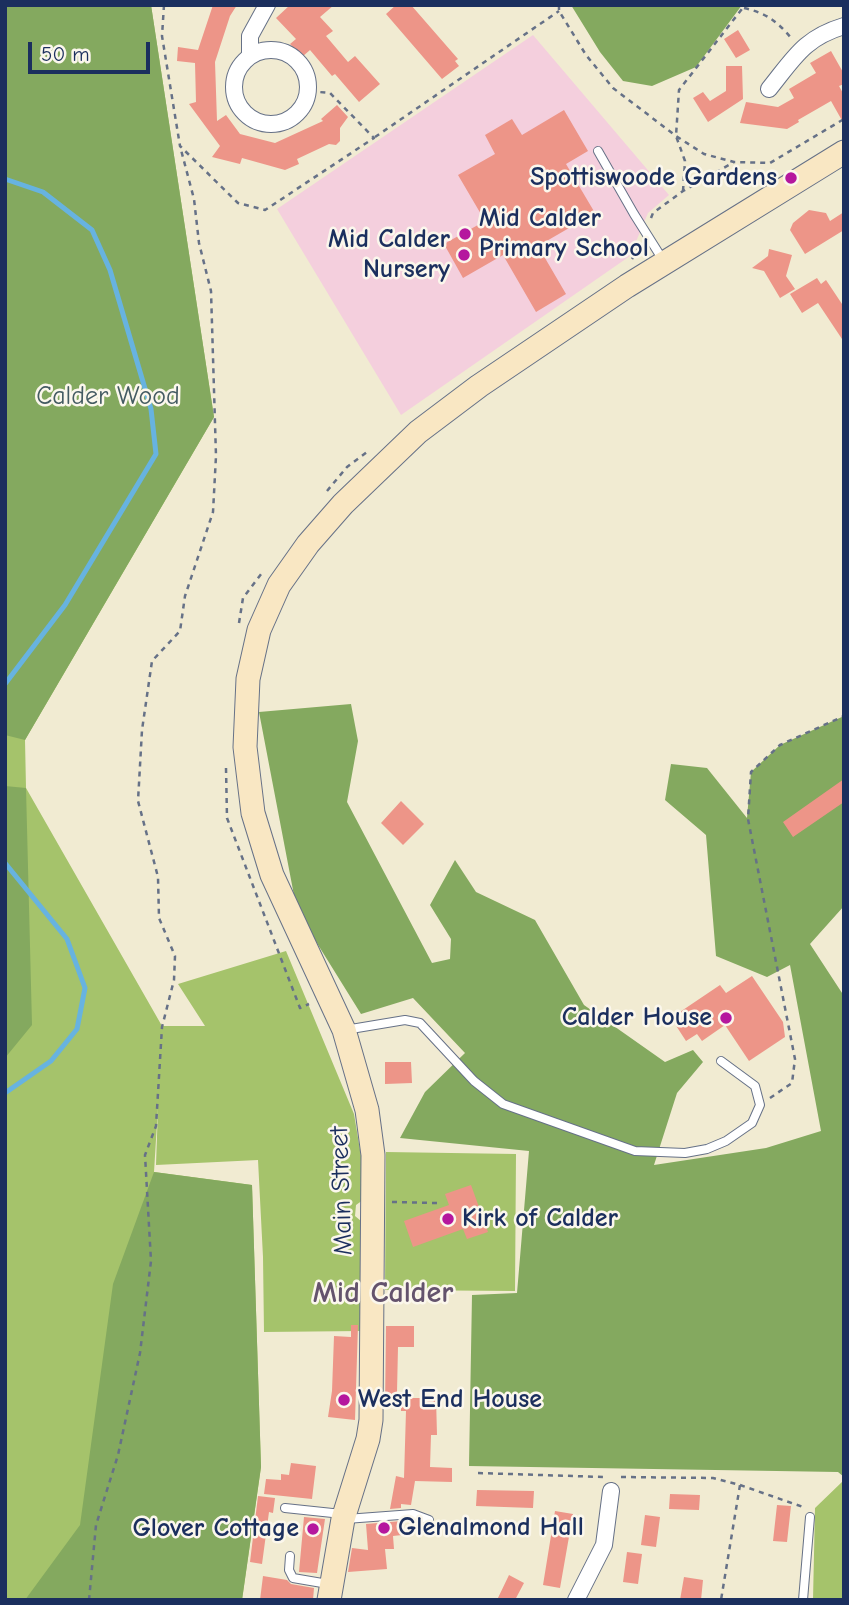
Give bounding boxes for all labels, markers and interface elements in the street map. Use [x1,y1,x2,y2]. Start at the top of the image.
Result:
scale bar [32,28,154,72]
text: 50 m [41,42,90,66]
place label: Spottiswoode Gardens [530,162,777,194]
marker: Spottiswoode Gardens [783,170,799,186]
place label: Mid Calder Primary School [479,203,649,264]
place label: Mid Calder Nursery [328,224,450,286]
marker: Mid Calder Primary School [457,226,473,242]
marker: Mid Calder Nursery [456,247,472,263]
park label: Calder Wood [36,381,180,413]
place label: Calder House [562,1002,712,1034]
marker: Calder House [718,1010,734,1026]
street label: Main Street [324,1126,360,1256]
place label: Kirk of Calder [462,1203,618,1235]
marker: Kirk of Calder [440,1211,456,1227]
district label: Mid Calder [313,1276,453,1312]
place label: West End House [358,1384,542,1416]
marker: West End House [336,1392,352,1408]
place label: Glenalmond Hall [398,1512,584,1544]
place label: Glover Cottage [132,1513,299,1545]
marker: Glenalmond Hall [376,1520,392,1536]
marker: Glover Cottage [305,1521,321,1537]

